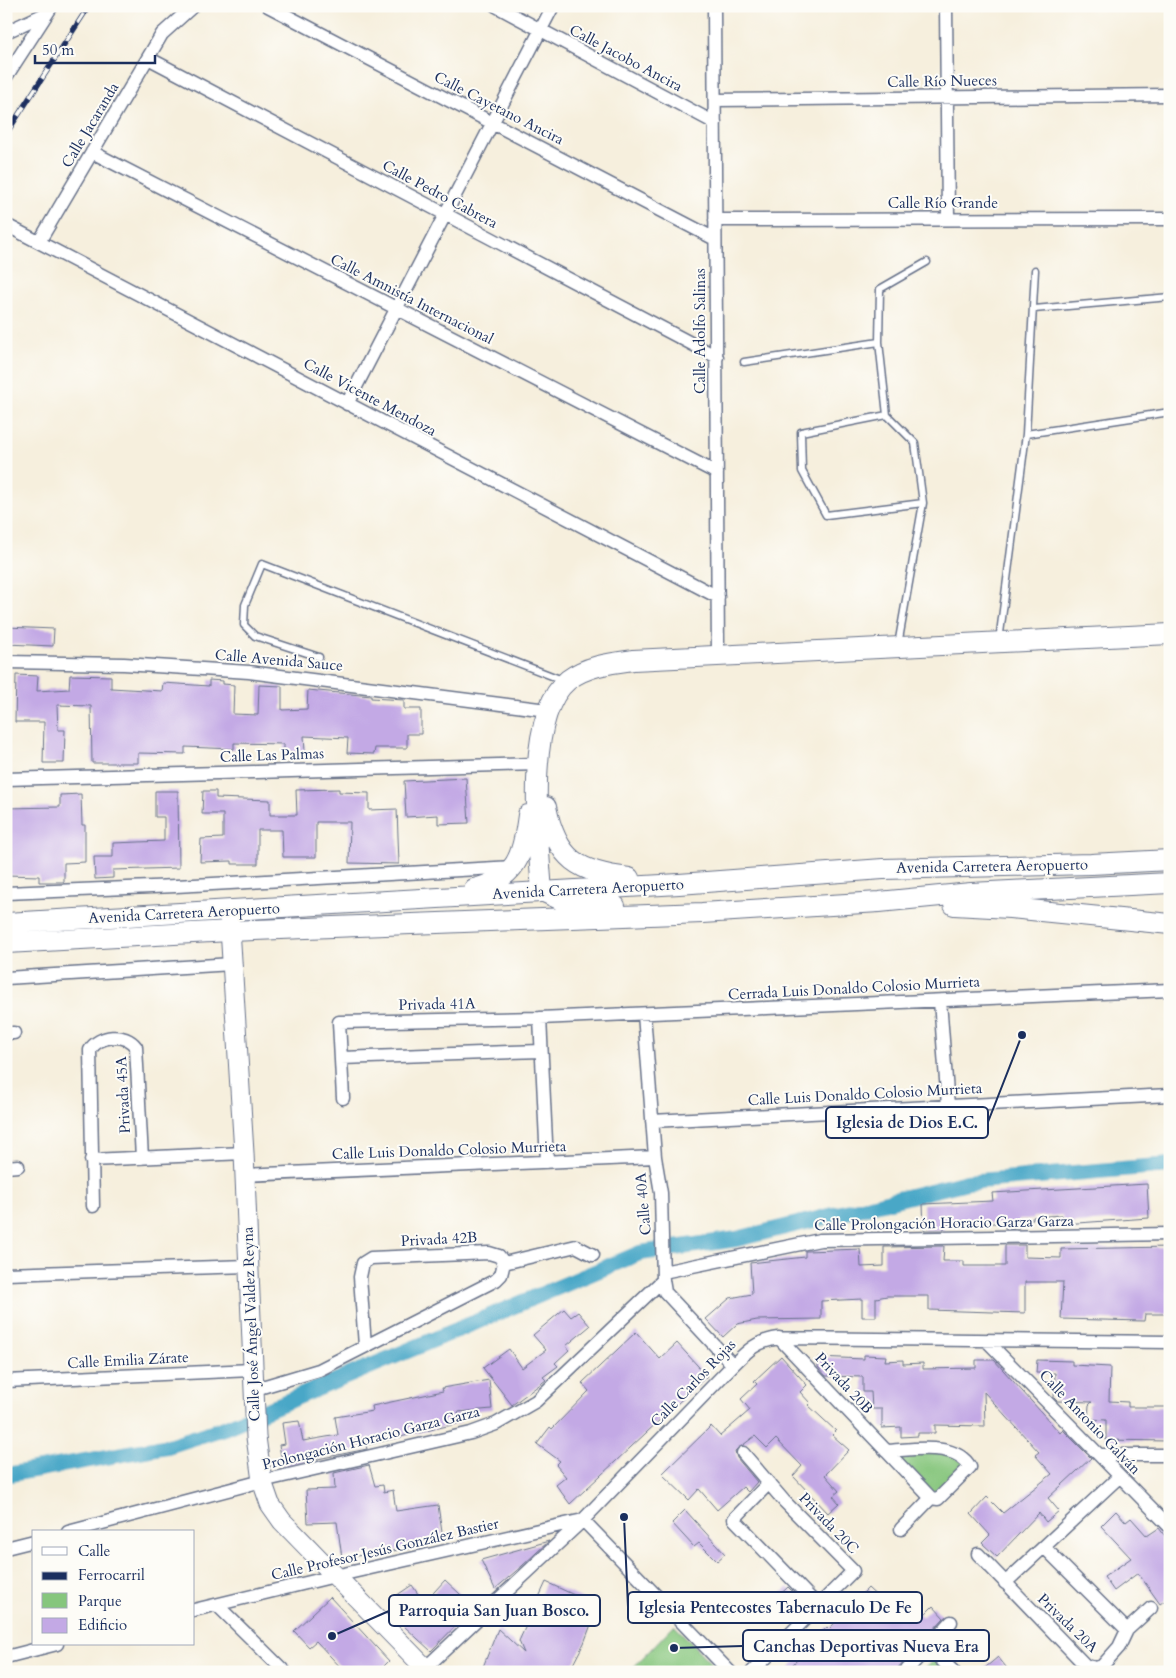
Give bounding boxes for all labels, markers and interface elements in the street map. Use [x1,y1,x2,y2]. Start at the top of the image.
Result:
street label: Calle Jacobo Ancira [566,20,686,96]
scale bar [35,32,155,64]
text: 50 m [42,40,74,60]
street label: Calle Cayetano Ancira [431,67,568,150]
street label: Calle Río Nueces [887,70,997,92]
street label: Calle Jacaranda [57,78,124,171]
street label: Calle Pedro Cabrera [379,155,502,233]
street label: Calle Río Grande [888,193,998,213]
street label: Calle Amnistía Internacional [327,249,497,349]
street label: Calle Adolfo Salinas [690,268,710,394]
street label: Calle Vicente Mendoza [300,353,441,441]
street label: Calle Avenida Sauce [214,644,344,676]
street label: Calle Las Palmas [219,743,325,767]
street label: Avenida Carretera Aeropuerto [896,854,1088,878]
street label: Avenida Carretera Aeropuerto [492,874,684,904]
street label: Avenida Carretera Aeropuerto [88,898,280,928]
street label: Cerrada Luis Donaldo Colosio Murrieta [727,971,981,1005]
street label: Privada 41A [398,993,476,1015]
street label: Privada 45A [111,1056,135,1134]
street label: Calle Luis Donaldo Colosio Murrieta [747,1078,983,1110]
callout: Iglesia de Dios E.C. [826,1107,988,1138]
text: Iglesia de Dios E.C. [836,1112,978,1134]
street label: Calle Luis Donaldo Colosio Murrieta [331,1136,567,1164]
street label: Calle 40A [630,1172,656,1236]
street label: Calle Prolongación Horacio Garza Garza [814,1211,1075,1235]
street label: Calle José Ángel Valdez Reyna [238,1226,264,1422]
street label: Privada 42B [400,1227,478,1251]
street label: Calle Carlos Rojas [646,1335,740,1431]
street label: Calle Emilia Zárate [67,1347,190,1373]
street label: Privada 20B [811,1348,877,1418]
street label: Calle Antonio Galván [1035,1365,1145,1479]
street label: Prolongación Horacio Garza Garza [260,1401,482,1475]
street label: Privada 20C [795,1488,863,1558]
street label: Calle Profesor Jesús González Bastier [269,1513,501,1585]
legend [32,1530,195,1646]
text: Calle [78,1541,111,1561]
text: Ferrocarril [78,1565,145,1585]
street label: Privada 20A [1033,1589,1103,1657]
text: Parque [78,1591,122,1611]
callout: Iglesia Pentecostes Tabernaculo De Fe [628,1592,922,1623]
callout: Parroquia San Juan Bosco. [389,1595,600,1626]
text: Iglesia Pentecostes Tabernaculo De Fe [638,1597,912,1619]
text: Parroquia San Juan Bosco. [399,1600,589,1622]
text: Edificio [78,1615,127,1635]
callout: Canchas Deportivas Nueva Era [743,1630,989,1661]
text: Canchas Deportivas Nueva Era [753,1636,979,1658]

